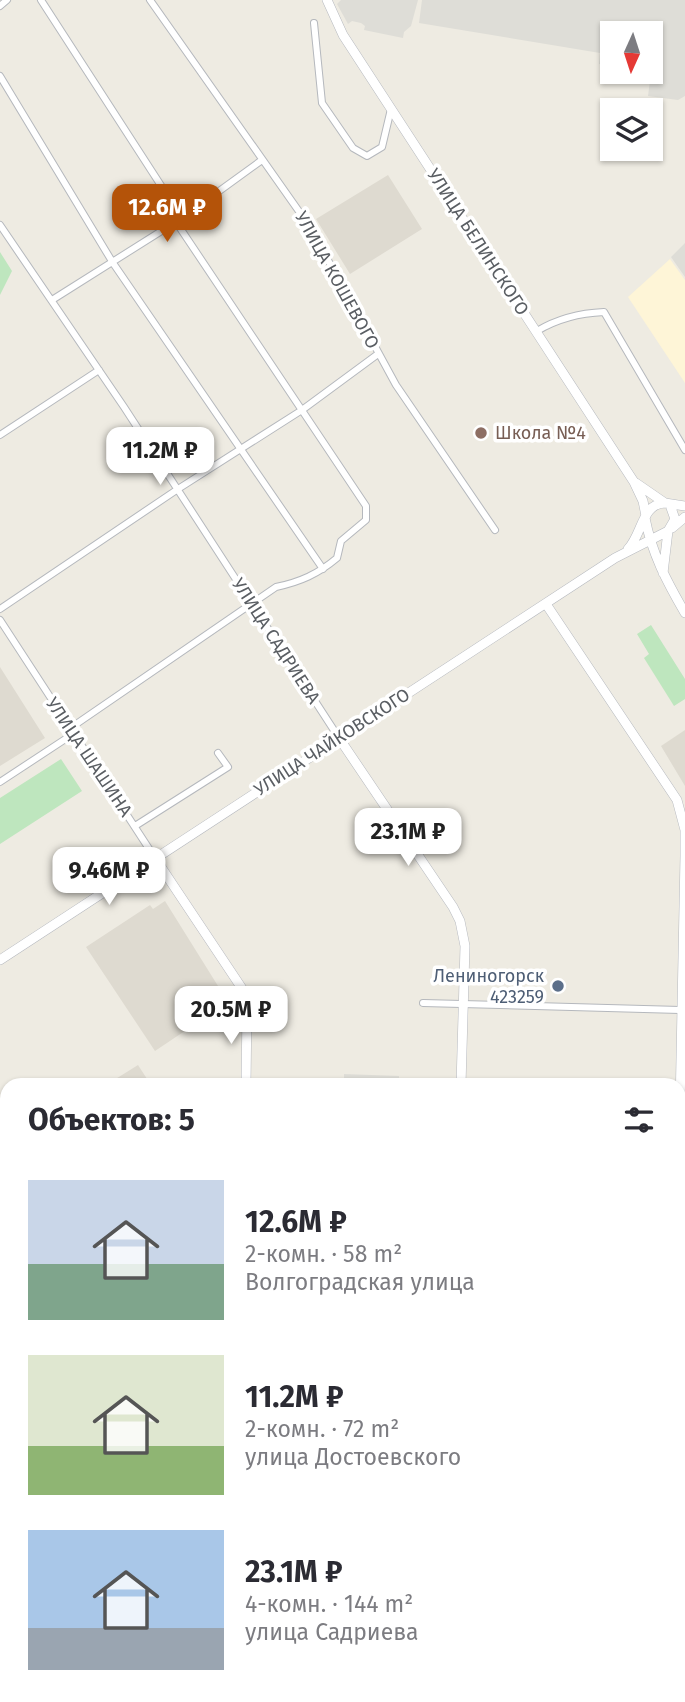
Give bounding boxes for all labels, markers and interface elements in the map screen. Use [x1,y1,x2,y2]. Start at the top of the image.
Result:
north arrow [600,21,663,84]
map controls [600,21,663,161]
button: layers [600,98,663,161]
street label: УЛИЦА БЕЛИНСКОГО [422,165,534,319]
pin: 12.6M ₽ [102,184,232,244]
text: 12.6M ₽ [128,193,206,221]
street label: УЛИЦА КОШЕВОГО [290,208,384,352]
place label: Школа №4 [495,422,586,444]
marker: Школа №4 [473,425,489,441]
pin: 11.2M ₽ [95,428,225,487]
text: 11.2M ₽ [122,436,198,464]
street label: УЛИЦА САДРИЕВА [227,574,325,709]
street label: УЛИЦА ЧАЙКОВСКОГО [250,683,414,801]
street label: УЛИЦА ШАШИНА [41,693,137,821]
pin: 23.1M ₽ [343,808,473,868]
text: 23.1M ₽ [371,817,445,845]
pin: 9.46M ₽ [44,848,174,907]
text: 9.46M ₽ [68,856,150,884]
place label: Лениногорск 423259 [433,965,545,1008]
marker: Лениногорск 423259 [550,978,566,994]
pin: 20.5M ₽ [166,986,296,1046]
text: 20.5M ₽ [191,995,271,1023]
icon: filters [620,1101,658,1139]
text: Объектов: 5 [28,1102,195,1138]
text: 12.6M ₽ [245,1204,347,1240]
icon: home [84,1208,168,1292]
text: 2-комн. · 58 m² [245,1240,402,1268]
text: Волгоградская улица [245,1268,475,1296]
text: 11.2M ₽ [245,1379,344,1415]
icon: home [84,1383,168,1467]
text: 2-комн. · 72 m² [245,1415,399,1443]
text: улица Достоевского [245,1443,461,1471]
text: 23.1M ₽ [245,1554,343,1590]
icon: home [84,1558,168,1642]
text: 4-комн. · 144 m² [245,1590,413,1618]
text: улица Садриева [245,1618,418,1646]

